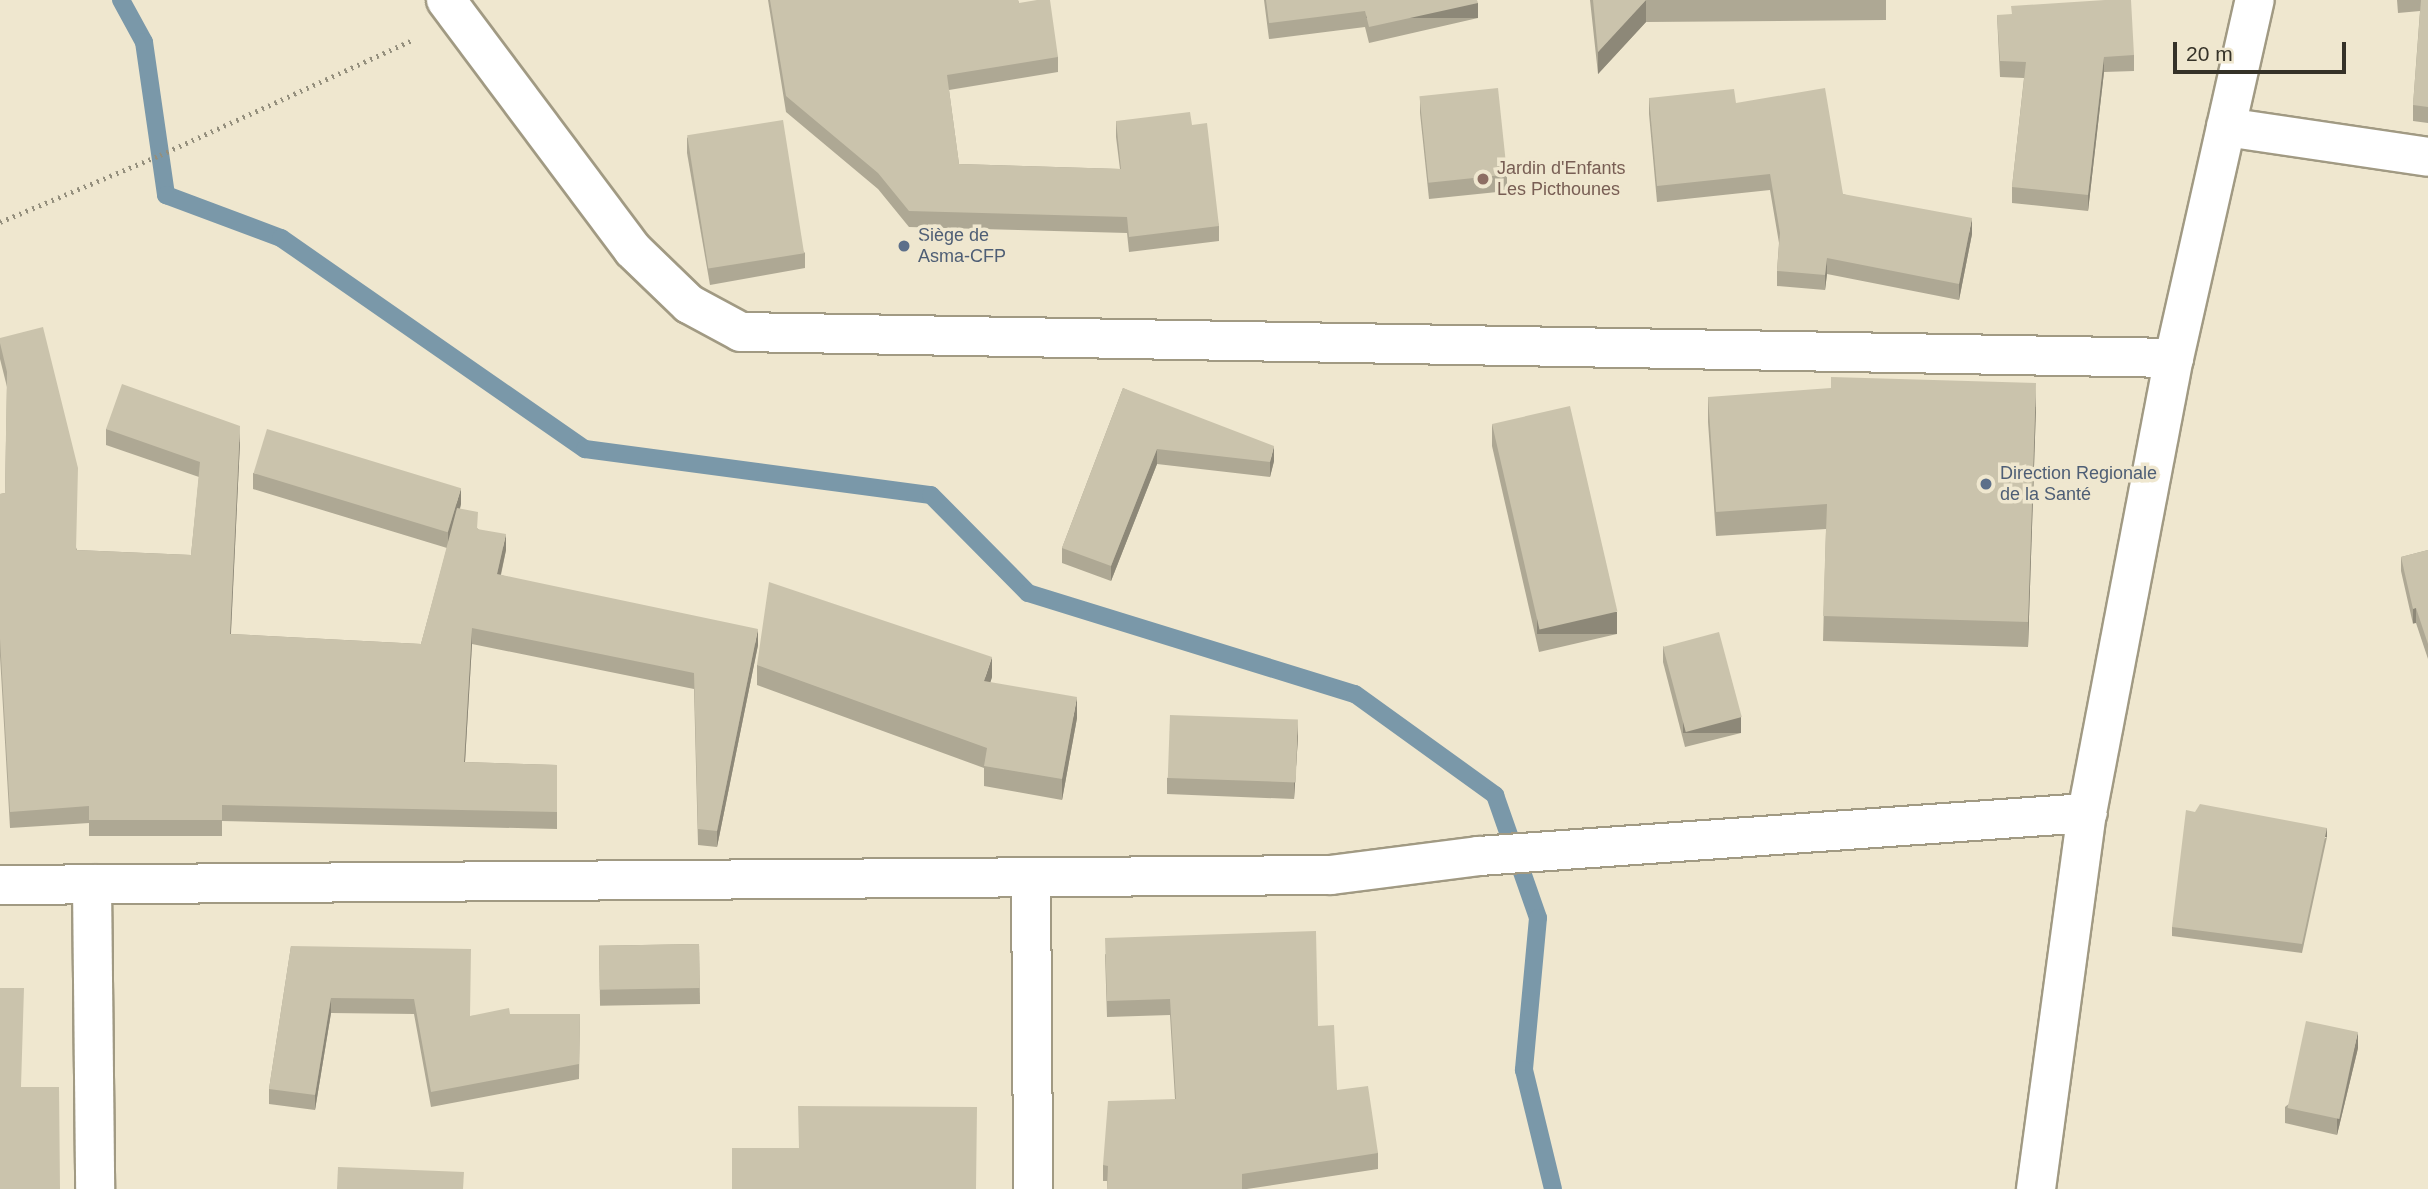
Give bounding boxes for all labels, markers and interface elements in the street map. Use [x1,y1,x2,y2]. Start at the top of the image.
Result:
scale bar [2176,28,2349,72]
text: 20 m [2186,42,2233,65]
place label: Jardin d'Enfants Les Picthounes [1497,158,1626,200]
marker: Jardin d'Enfants Les Picthounes [1475,171,1491,187]
place label: Siège de Asma-CFP [918,225,1006,268]
marker: Siège de Asma-CFP [896,238,912,254]
place label: Direction Regionale de la Santé [2000,463,2157,505]
marker: Direction Regionale de la Santé [1978,476,1994,492]

